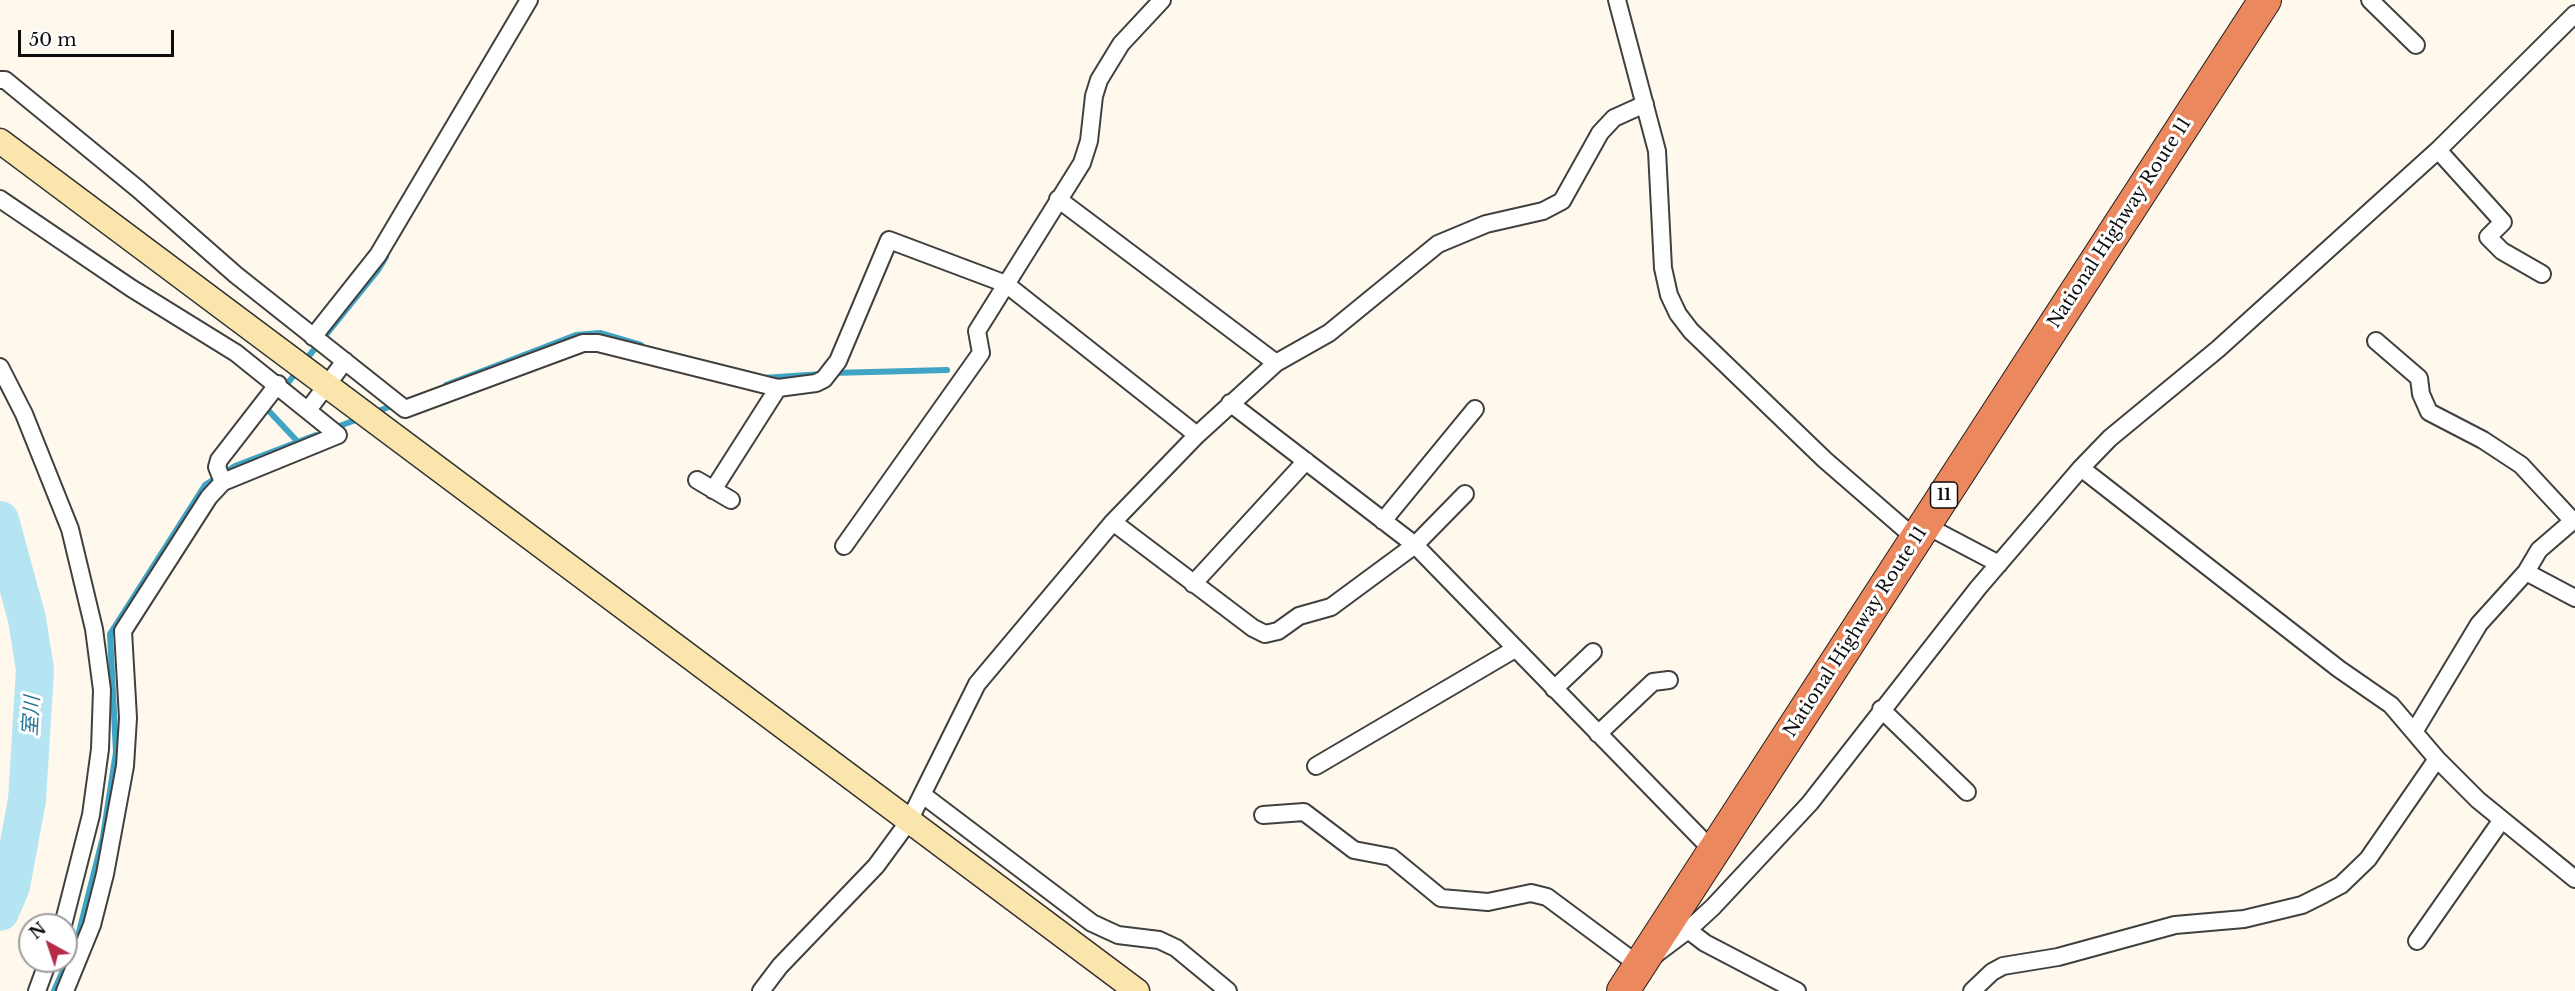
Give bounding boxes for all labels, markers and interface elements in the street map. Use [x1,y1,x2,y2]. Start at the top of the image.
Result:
scale bar [21,18,177,56]
text: 50 m [29,29,77,51]
street label: National Highway Route 11 [2044,114,2196,332]
road number: 11 [1930,482,1958,508]
street label: National Highway Route 11 [1780,523,1932,741]
water label: 室川 [19,695,45,737]
north arrow [18,913,78,973]
text: N [26,918,50,943]

